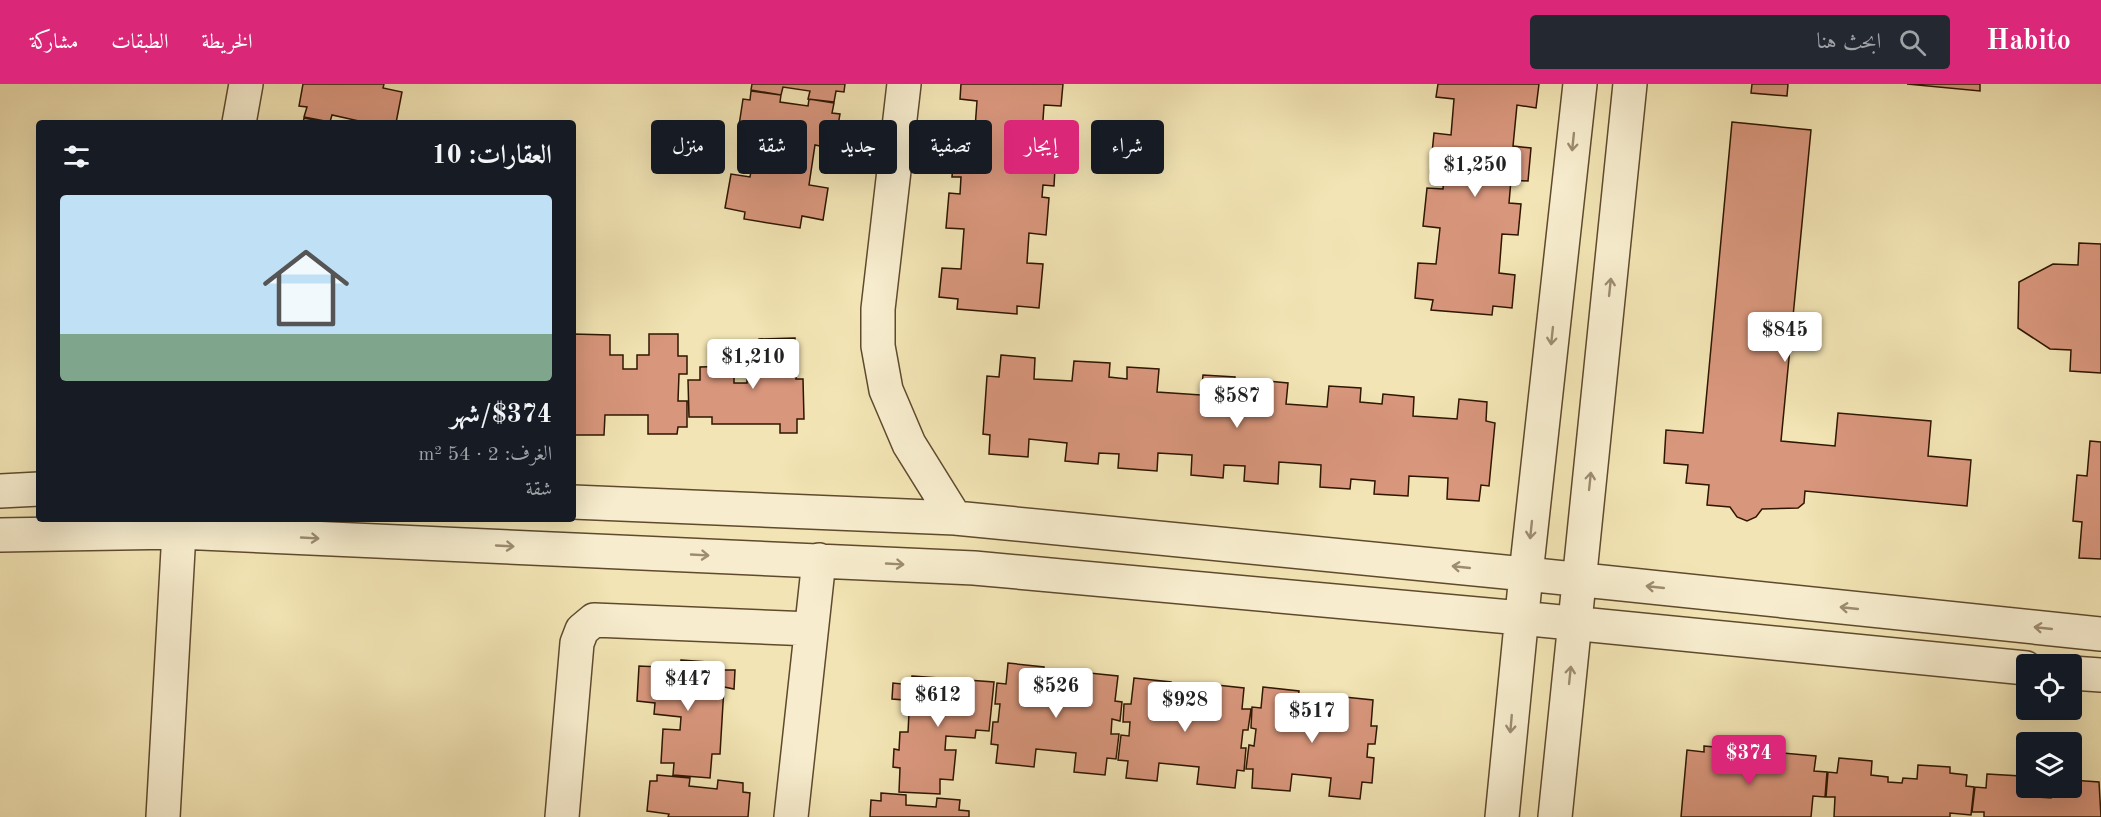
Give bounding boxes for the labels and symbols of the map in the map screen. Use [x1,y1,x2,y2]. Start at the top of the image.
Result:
one-way arrow [1567,132,1578,152]
pin: $1,250 [1426,147,1524,198]
one-way arrow [1604,278,1615,298]
pin: $845 [1749,312,1821,363]
one-way arrow [1546,326,1557,345]
pin: $1,210 [704,339,802,390]
pin: $587 [1201,378,1273,429]
one-way arrow [1585,472,1596,492]
one-way arrow [1525,519,1536,539]
one-way arrow [300,532,320,543]
one-way arrow [495,541,515,552]
one-way arrow [689,549,709,560]
one-way arrow [884,559,904,570]
one-way arrow [1452,561,1471,572]
one-way arrow [1646,581,1665,592]
one-way arrow [1839,602,1859,613]
one-way arrow [2033,622,2053,633]
pin: $447 [652,661,724,712]
one-way arrow [1565,666,1576,686]
pin: $526 [1020,668,1092,719]
pin: $612 [902,677,974,728]
pin: $928 [1149,682,1221,733]
pin: $517 [1276,693,1348,744]
one-way arrow [1505,713,1516,733]
pin: $374 [1713,735,1785,786]

